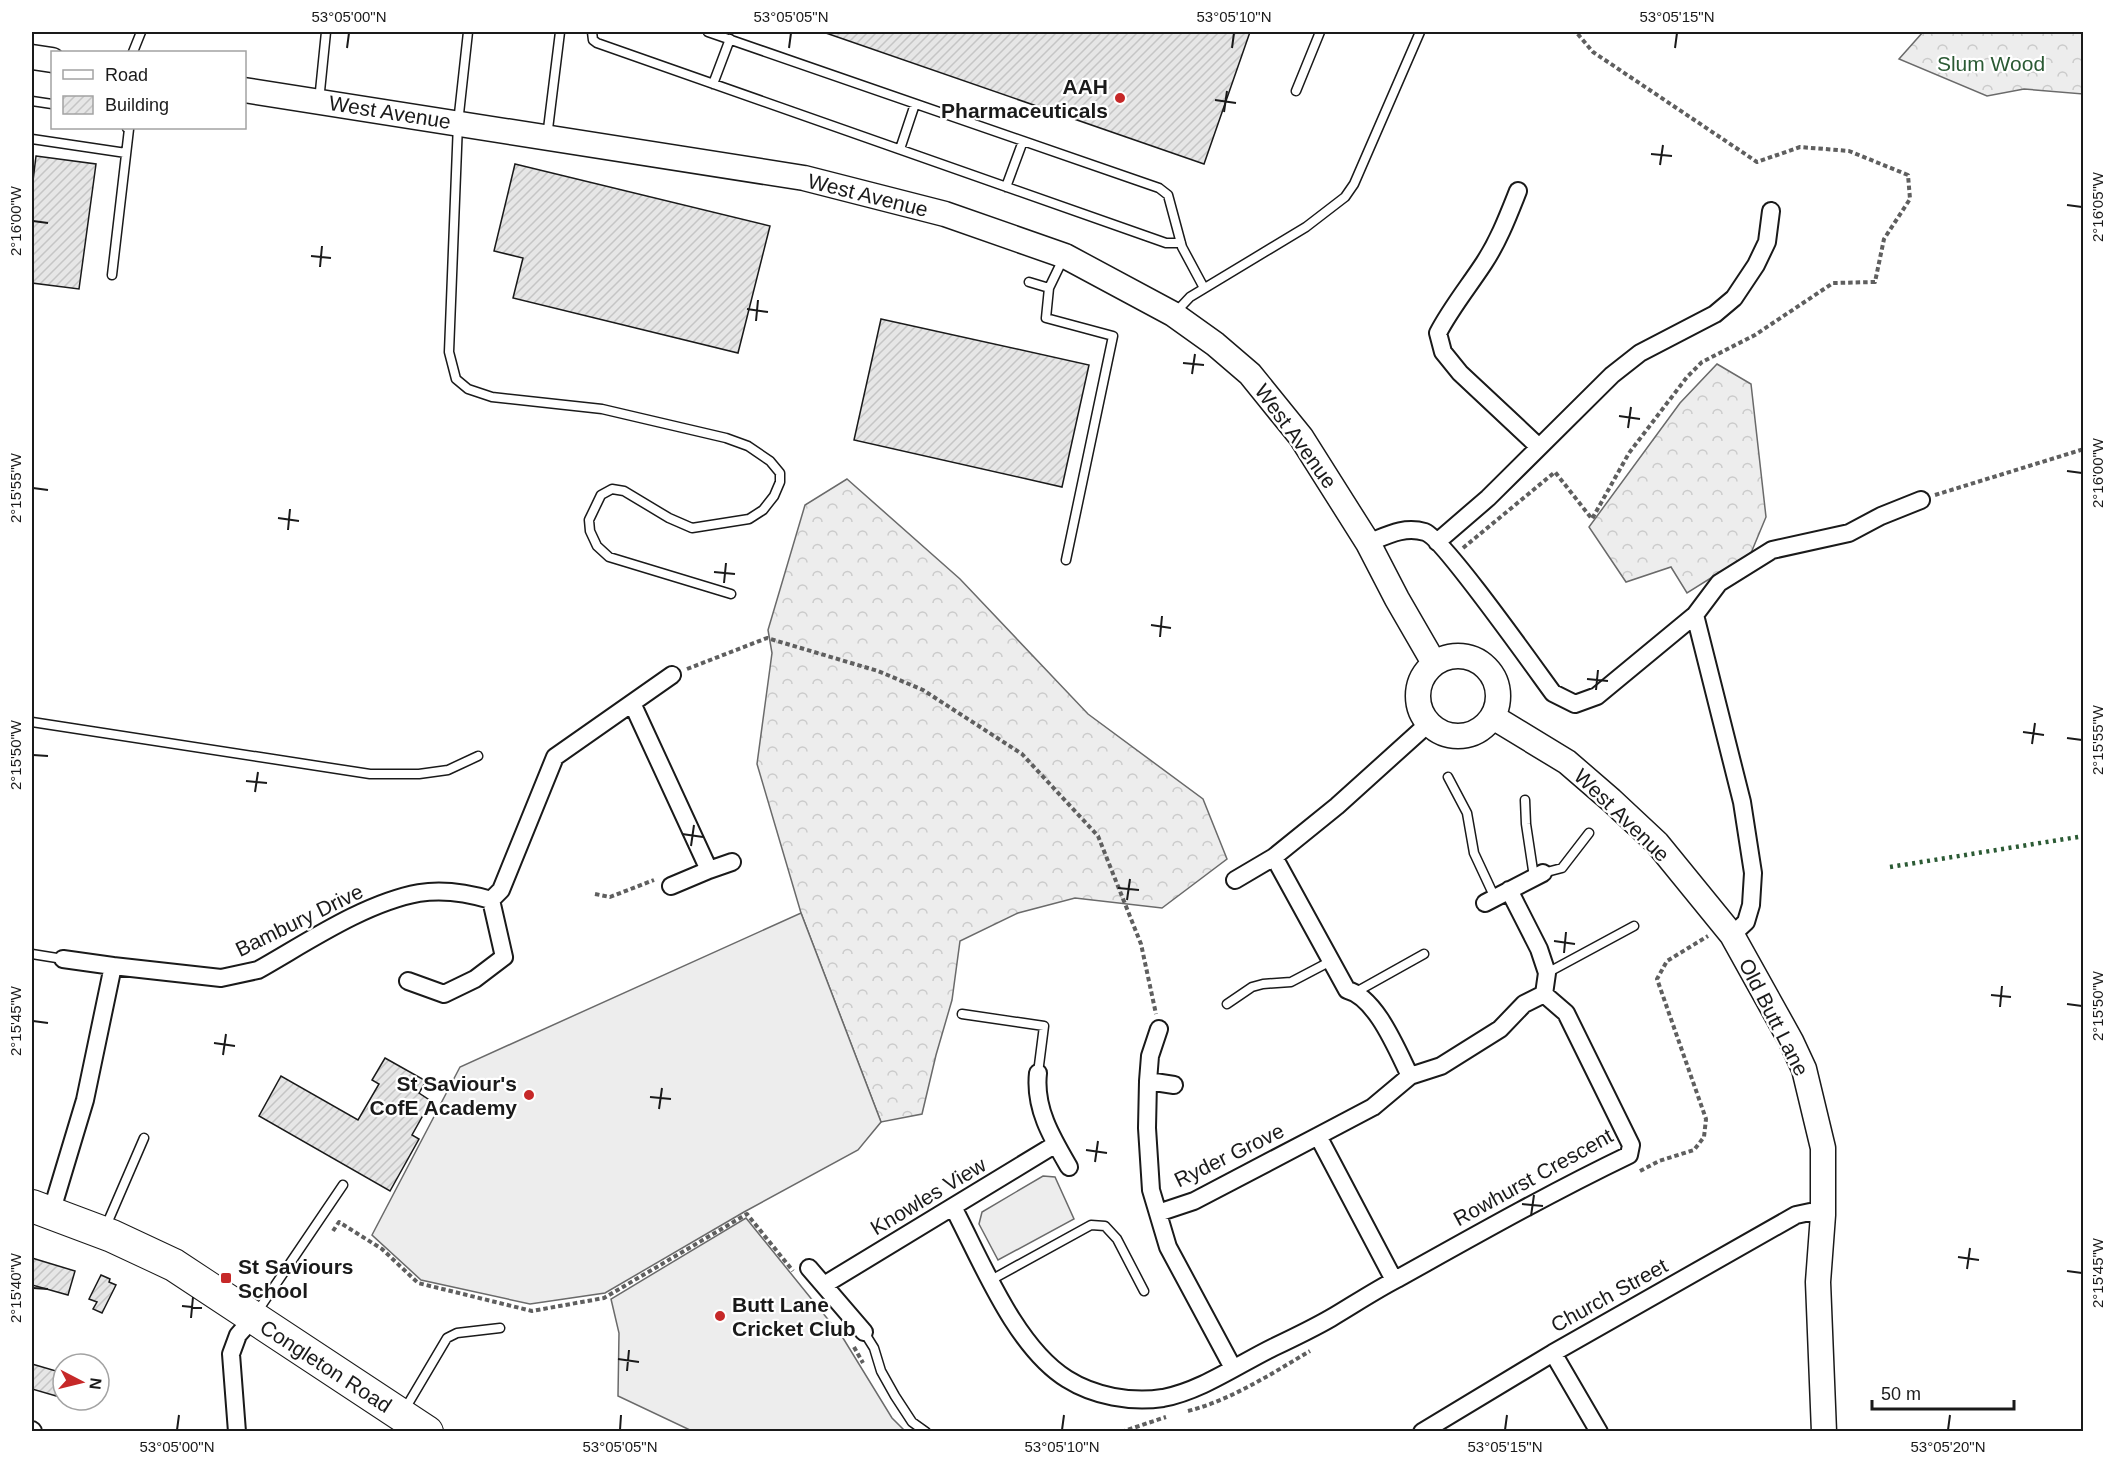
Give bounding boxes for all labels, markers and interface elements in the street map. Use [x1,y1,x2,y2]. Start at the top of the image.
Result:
text: 53°05'00"N [311,8,387,25]
text: 53°05'05"N [753,8,829,25]
text: 53°05'10"N [1196,8,1272,25]
text: 53°05'15"N [1639,8,1715,25]
legend [51,51,246,129]
park label: Slum Wood [1937,52,2045,75]
text: Road [105,65,148,85]
place label: AAH Pharmaceuticals [941,75,1108,122]
street label: West Avenue [327,91,453,133]
marker: AAH Pharmaceuticals [1113,91,1127,105]
text: Building [105,95,169,115]
street label: West Avenue [806,169,930,221]
text: 2°16'05"W [2089,171,2106,242]
text: 2°16'00"W [7,185,24,256]
street label: West Avenue [1251,379,1341,493]
text: 2°16'00"W [2089,437,2106,508]
text: 2°15'55"W [7,452,24,523]
text: 2°15'55"W [2089,704,2106,775]
text: 2°15'50"W [7,719,24,790]
street label: West Avenue [1570,764,1674,866]
street label: Bambury Drive [232,879,366,961]
street label: Old Butt Lane [1735,955,1813,1079]
text: 2°15'50"W [2089,970,2106,1041]
text: 2°15'45"W [7,985,24,1056]
place label: St Saviour's CofE Academy [370,1072,517,1119]
marker: St Saviour's CofE Academy [522,1088,536,1102]
street label: Ryder Grove [1170,1119,1288,1191]
street label: Rowhurst Crescent [1449,1124,1617,1230]
street label: Knowles View [866,1152,990,1239]
text: 2°15'45"W [2089,1237,2106,1308]
text: 2°15'40"W [7,1252,24,1323]
street label: Church Street [1547,1253,1671,1336]
place label: St Saviours School [238,1255,354,1302]
marker: St Saviours School [219,1271,233,1285]
place label: Butt Lane Cricket Club [732,1293,856,1340]
marker: Butt Lane Cricket Club [713,1309,727,1323]
street label: Congleton Road [256,1315,396,1417]
north arrow [51,1352,111,1412]
scale bar [1872,1373,2014,1411]
text: N [86,1377,105,1391]
text: 50 m [1881,1384,1921,1404]
text: 53°05'00"N [139,1438,215,1455]
text: 53°05'05"N [582,1438,658,1455]
text: 53°05'10"N [1024,1438,1100,1455]
text: 53°05'15"N [1467,1438,1543,1455]
text: 53°05'20"N [1910,1438,1986,1455]

